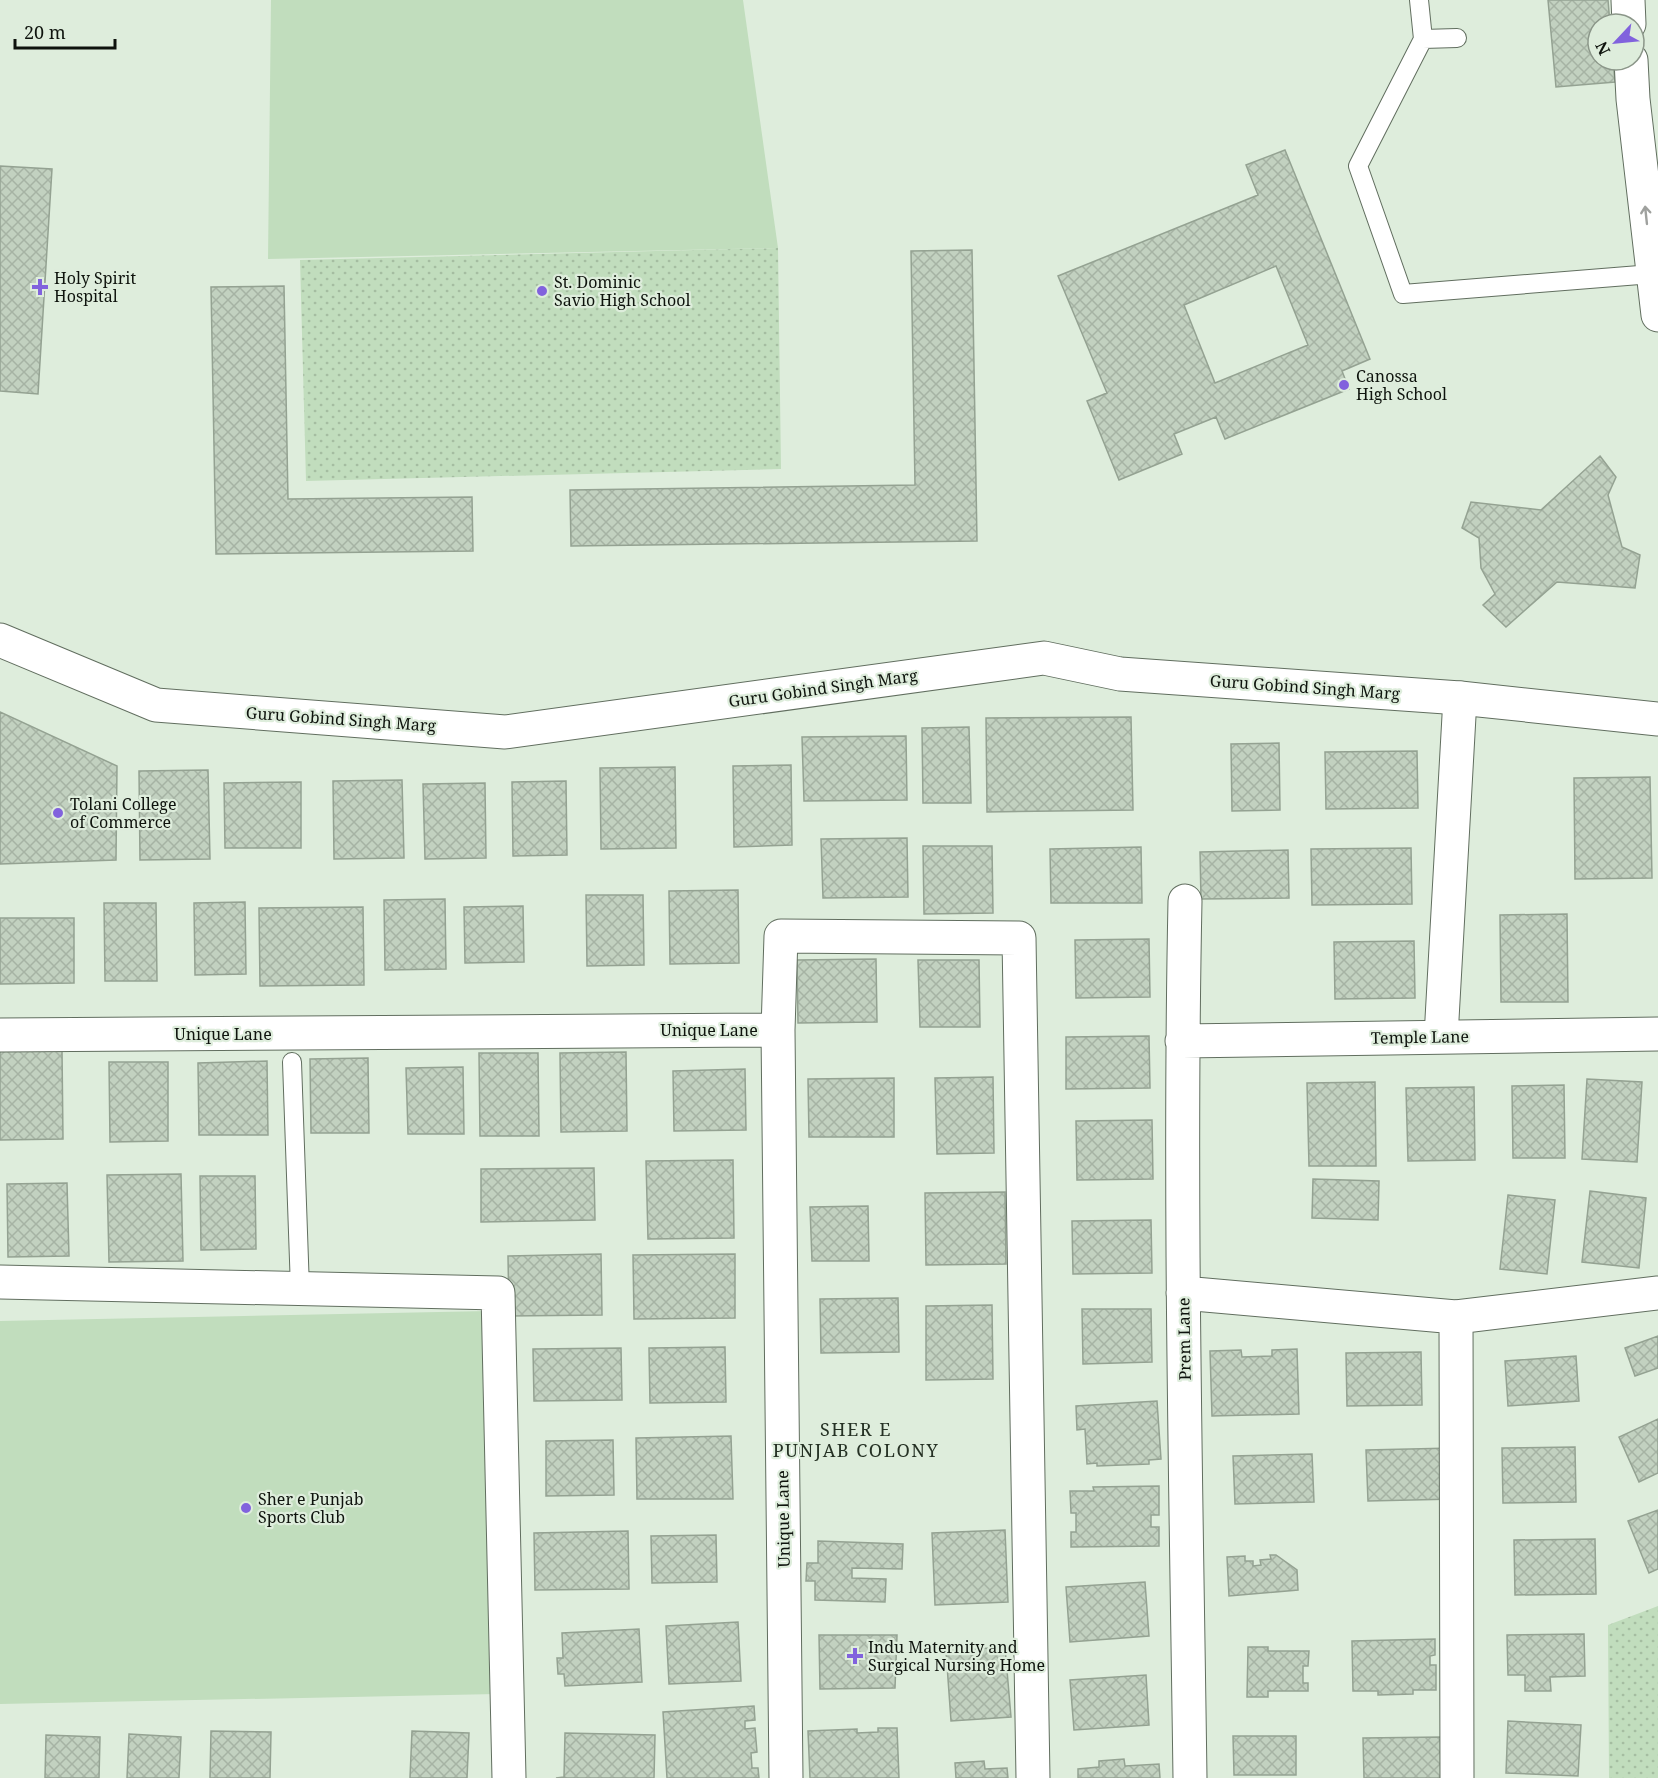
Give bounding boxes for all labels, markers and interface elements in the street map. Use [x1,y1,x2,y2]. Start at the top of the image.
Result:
scale bar [15,12,116,50]
north arrow [1586,12,1646,72]
text: 20 m [24,20,66,44]
text: N [1590,38,1615,59]
one-way arrow [1640,206,1651,226]
place label: Holy Spirit Hospital [54,267,136,307]
place label: St. Dominic Savio High School [554,271,690,311]
marker: Holy Spirit Hospital [31,278,49,296]
marker: St. Dominic Savio High School [535,284,549,298]
place label: Canossa High School [1356,365,1447,405]
marker: Canossa High School [1337,378,1351,392]
street label: Guru Gobind Singh Marg [727,664,919,712]
street label: Guru Gobind Singh Marg [1209,669,1401,705]
street label: Guru Gobind Singh Marg [245,701,437,737]
place label: Tolani College of Commerce [70,793,177,833]
marker: Tolani College of Commerce [51,806,65,820]
street label: Unique Lane [660,1019,758,1041]
street label: Unique Lane [174,1023,272,1045]
street label: Temple Lane [1371,1025,1469,1049]
street label: Prem Lane [1172,1297,1196,1381]
district label: SHER E PUNJAB COLONY [773,1417,939,1462]
street label: Unique Lane [771,1470,795,1568]
place label: Sher e Punjab Sports Club [258,1488,364,1528]
marker: Sher e Punjab Sports Club [239,1501,253,1515]
place label: Indu Maternity and Surgical Nursing Home [868,1636,1045,1676]
marker: Indu Maternity and Surgical Nursing Home [846,1647,864,1665]

